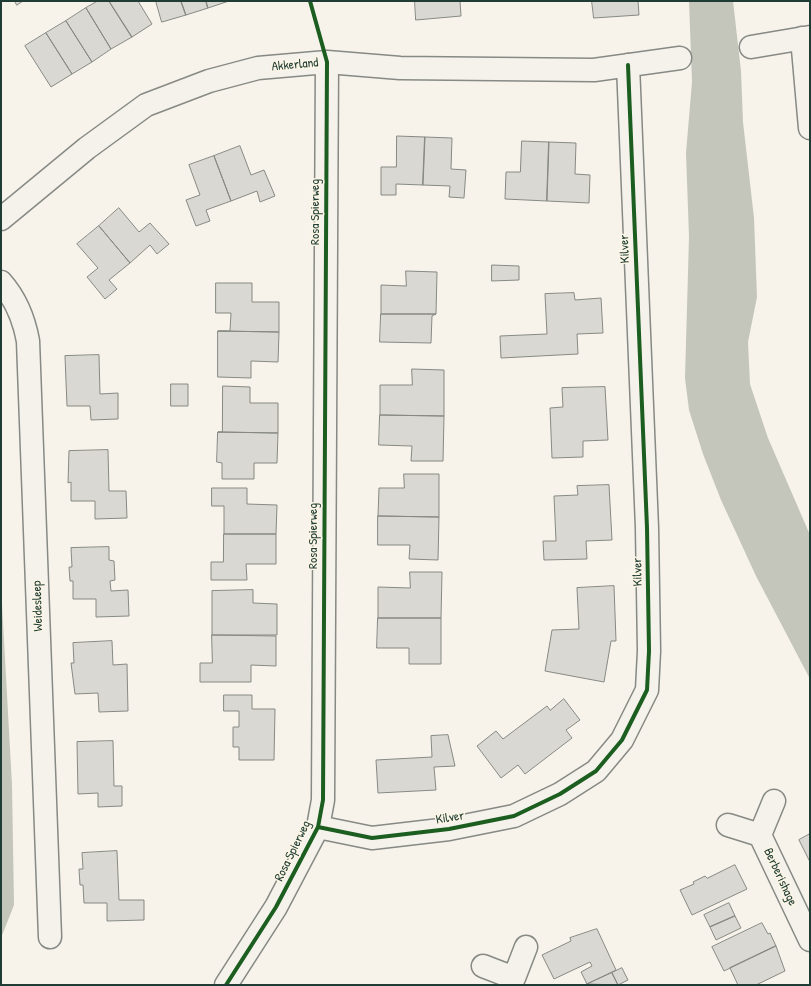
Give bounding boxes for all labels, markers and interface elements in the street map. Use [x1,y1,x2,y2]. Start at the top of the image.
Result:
street label: Akkerland [271,55,319,75]
street label: Rosa Spierweg [308,179,324,245]
street label: Kilver [617,234,633,264]
street label: Rosa Spierweg [306,503,322,569]
street label: Kilver [630,558,646,586]
street label: Weidesleep [29,580,47,632]
street label: Kilver [435,808,465,828]
street label: Rosa Spierweg [272,818,314,884]
street label: Berberishage [760,846,800,908]

